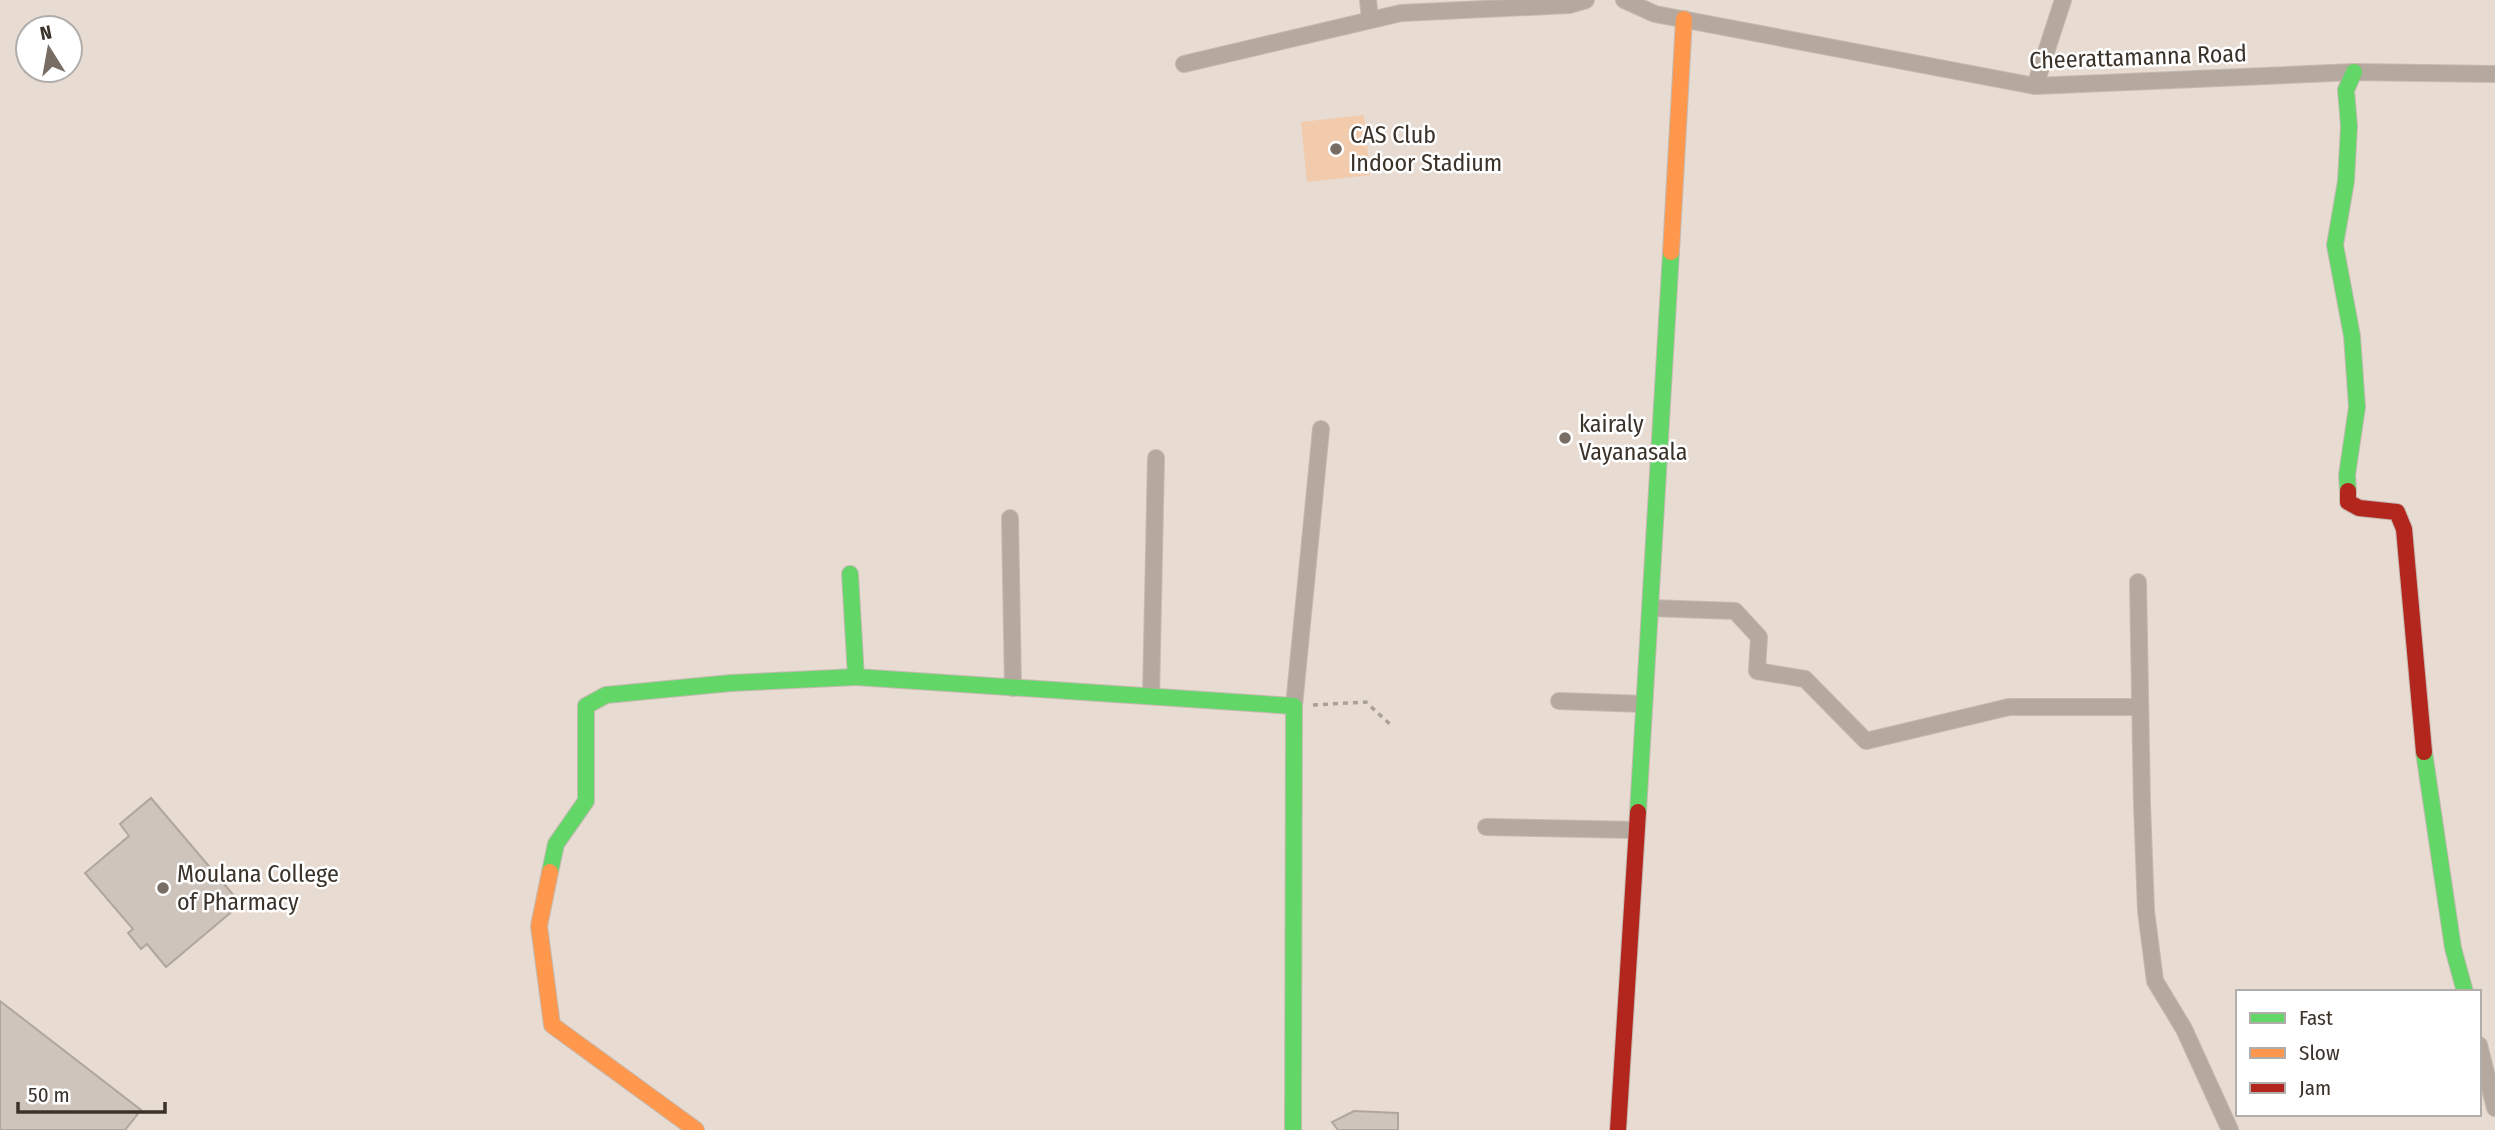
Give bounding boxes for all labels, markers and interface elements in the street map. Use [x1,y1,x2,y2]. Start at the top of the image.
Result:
north arrow [14,14,84,84]
text: N [38,20,54,45]
street label: Cheerattamanna Road [2029,39,2247,75]
place label: CAS Club Indoor Stadium [1350,121,1502,177]
marker: CAS Club Indoor Stadium [1328,141,1344,157]
place label: kairaly Vayanasala [1579,410,1688,466]
marker: kairaly Vayanasala [1557,430,1573,446]
place label: Moulana College of Pharmacy [177,860,339,916]
marker: Moulana College of Pharmacy [155,880,171,896]
legend [2236,990,2481,1116]
text: Fast [2299,1005,2333,1031]
text: Slow [2299,1040,2340,1066]
scale bar [18,1070,164,1114]
text: Jam [2299,1075,2331,1101]
text: 50 m [28,1082,70,1108]

